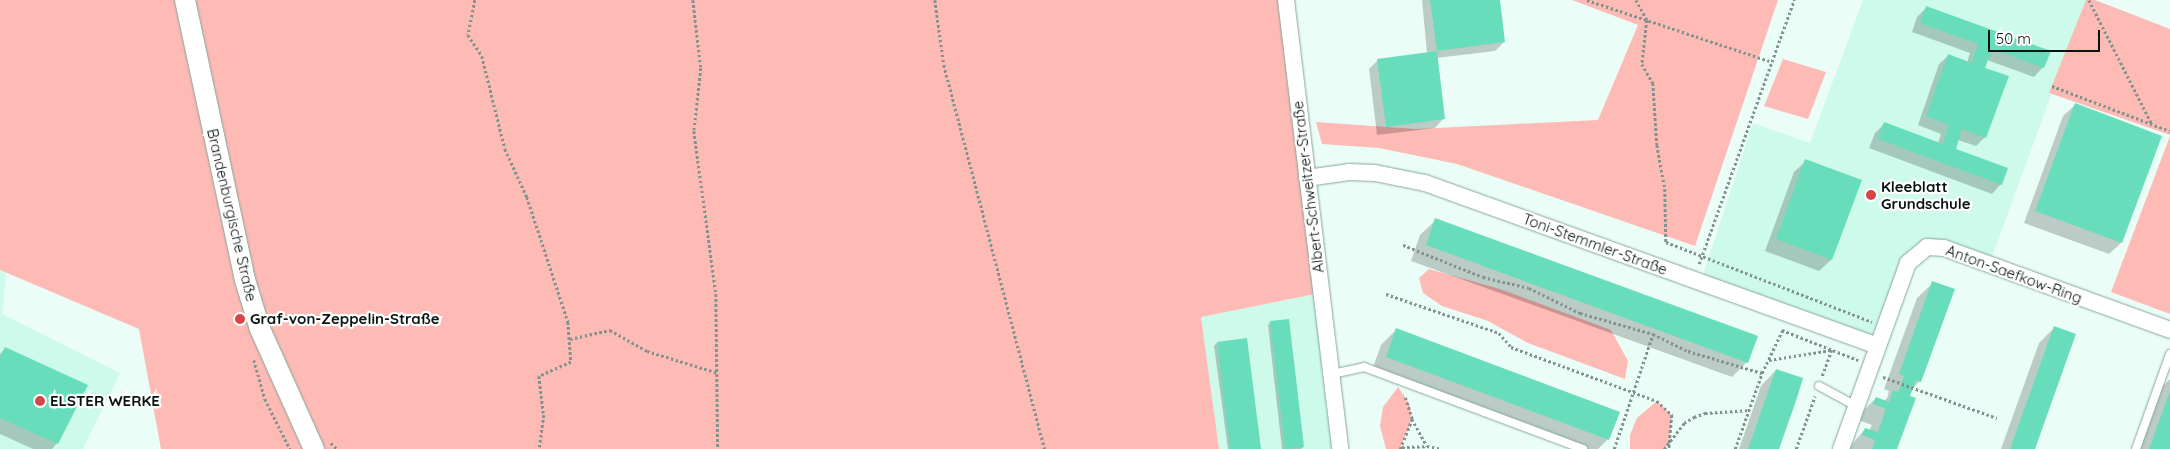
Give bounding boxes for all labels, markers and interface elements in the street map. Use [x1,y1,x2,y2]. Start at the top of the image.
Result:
scale bar [1990,20,2102,52]
text: 50 m [1996,29,2031,48]
street label: Albert-Schweitzer-Straße [1289,100,1327,274]
street label: Brandenburgische Straße [203,127,261,303]
place label: Kleeblatt Grundschule [1881,177,1970,212]
marker: Kleeblatt Grundschule [1865,189,1877,201]
street label: Toni-Stemmler-Straße [1520,209,1670,279]
street label: Anton-Saefkow-Ring [1943,241,2085,307]
place label: Graf-von-Zeppelin-Straße [250,310,440,328]
marker: Graf-von-Zeppelin-Straße [234,313,246,325]
place label: ELSTER WERKE [50,392,160,410]
marker: ELSTER WERKE [34,395,46,407]

